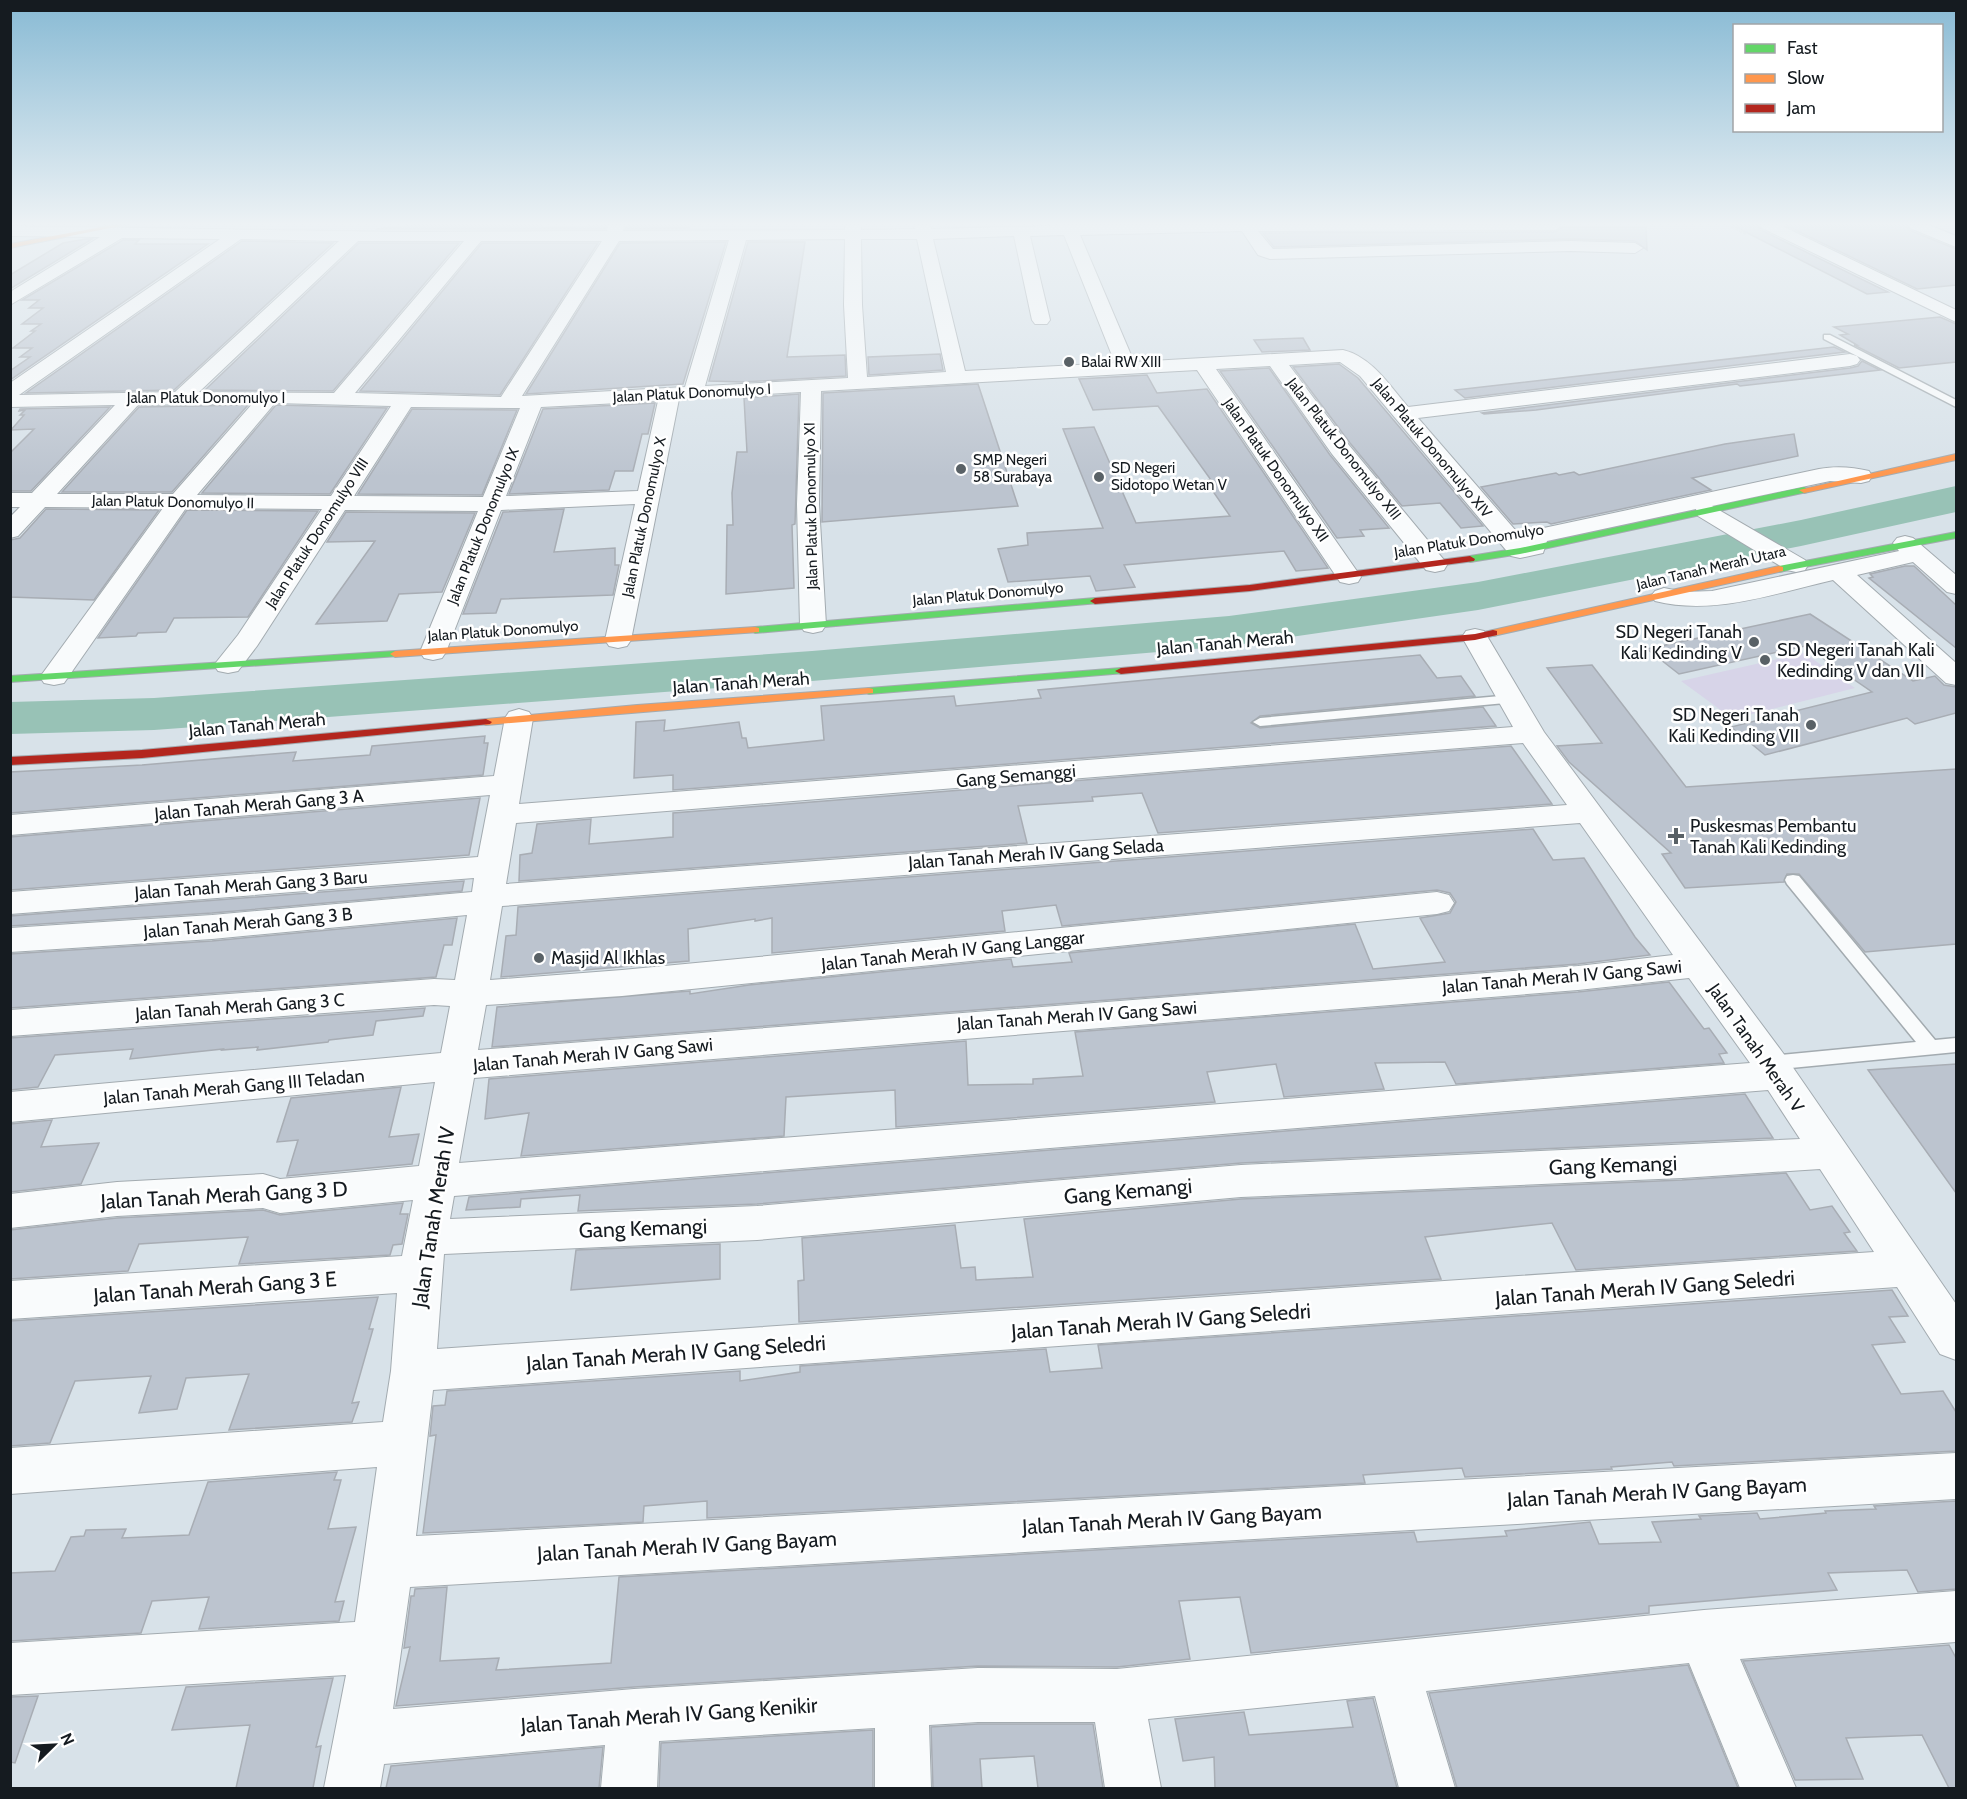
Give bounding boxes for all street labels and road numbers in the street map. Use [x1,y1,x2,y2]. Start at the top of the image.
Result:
street label: Jalan Platuk Donomulyo XIII [1282,374,1405,524]
street label: Jalan Platuk Donomulyo XIV [1368,374,1496,522]
street label: Jalan Platuk Donomulyo I [611,380,772,406]
street label: Jalan Platuk Donomulyo I [126,389,285,407]
street label: Jalan Platuk Donomulyo XII [1219,394,1332,545]
street label: Jalan Platuk Donomulyo XI [801,422,821,591]
street label: Jalan Platuk Donomulyo X [618,435,670,600]
street label: Jalan Platuk Donomulyo IX [443,445,523,608]
street label: Jalan Platuk Donomulyo VIII [261,455,372,612]
street label: Jalan Platuk Donomulyo II [91,492,254,512]
street label: Jalan Platuk Donomulyo [1392,520,1545,562]
street label: Jalan Tanah Merah Utara [1634,542,1788,594]
street label: Jalan Platuk Donomulyo [911,578,1064,610]
street label: Jalan Platuk Donomulyo [426,617,579,645]
street label: Jalan Tanah Merah [1155,626,1294,660]
street label: Jalan Tanah Merah [671,667,810,699]
street label: Jalan Tanah Merah [187,708,326,742]
street label: Gang Semanggi [955,760,1077,792]
street label: Jalan Tanah Merah Gang 3 A [152,785,365,825]
street label: Jalan Tanah Merah IV Gang Selada [907,834,1165,874]
street label: Jalan Tanah Merah Gang 3 Baru [133,866,368,904]
street label: Jalan Tanah Merah Gang 3 B [142,903,354,943]
street label: Jalan Tanah Merah IV Gang Langgar [819,926,1086,976]
street label: Jalan Tanah Merah IV Gang Sawi [1440,956,1683,999]
street label: Jalan Tanah Merah V [1703,978,1809,1117]
street label: Jalan Tanah Merah Gang 3 C [133,989,346,1025]
street label: Jalan Tanah Merah IV Gang Sawi [955,997,1198,1035]
street label: Jalan Tanah Merah IV Gang Sawi [471,1034,714,1077]
street label: Jalan Tanah Merah Gang III Teladan [102,1065,365,1109]
street label: Jalan Tanah Merah IV [406,1124,460,1310]
street label: Gang Kemangi [1548,1150,1678,1180]
street label: Gang Kemangi [1063,1173,1193,1209]
street label: Jalan Tanah Merah Gang 3 D [99,1176,348,1214]
street label: Gang Kemangi [578,1213,708,1243]
street label: Jalan Tanah Merah IV Gang Seledri [1493,1265,1796,1311]
street label: Jalan Tanah Merah Gang 3 E [92,1266,337,1308]
street label: Jalan Tanah Merah IV Gang Seledri [1009,1298,1312,1344]
street label: Jalan Tanah Merah IV Gang Seledri [524,1330,827,1376]
street label: Jalan Tanah Merah IV Gang Bayam [1506,1472,1807,1512]
street label: Jalan Tanah Merah IV Gang Bayam [1021,1499,1322,1539]
street label: Jalan Tanah Merah IV Gang Bayam [536,1526,837,1566]
street label: Jalan Tanah Merah IV Gang Kenikir [519,1692,819,1738]

